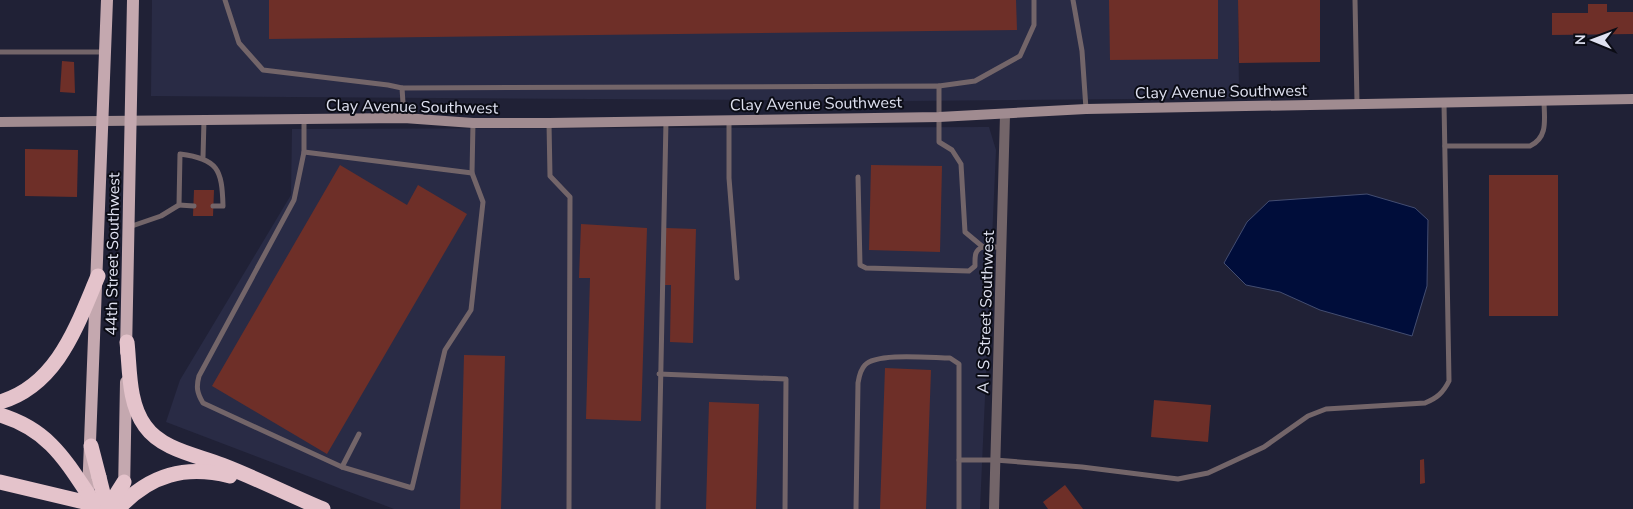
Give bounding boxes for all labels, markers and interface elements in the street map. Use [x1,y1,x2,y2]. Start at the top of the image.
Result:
north arrow [1568,15,1618,65]
text: N [1571,34,1590,45]
street label: Clay Avenue Southwest [1135,79,1308,105]
street label: Clay Avenue Southwest [730,91,903,117]
street label: Clay Avenue Southwest [326,94,499,120]
street label: 44th Street Southwest [101,172,125,336]
street label: A I S Street Southwest [972,230,1000,394]

